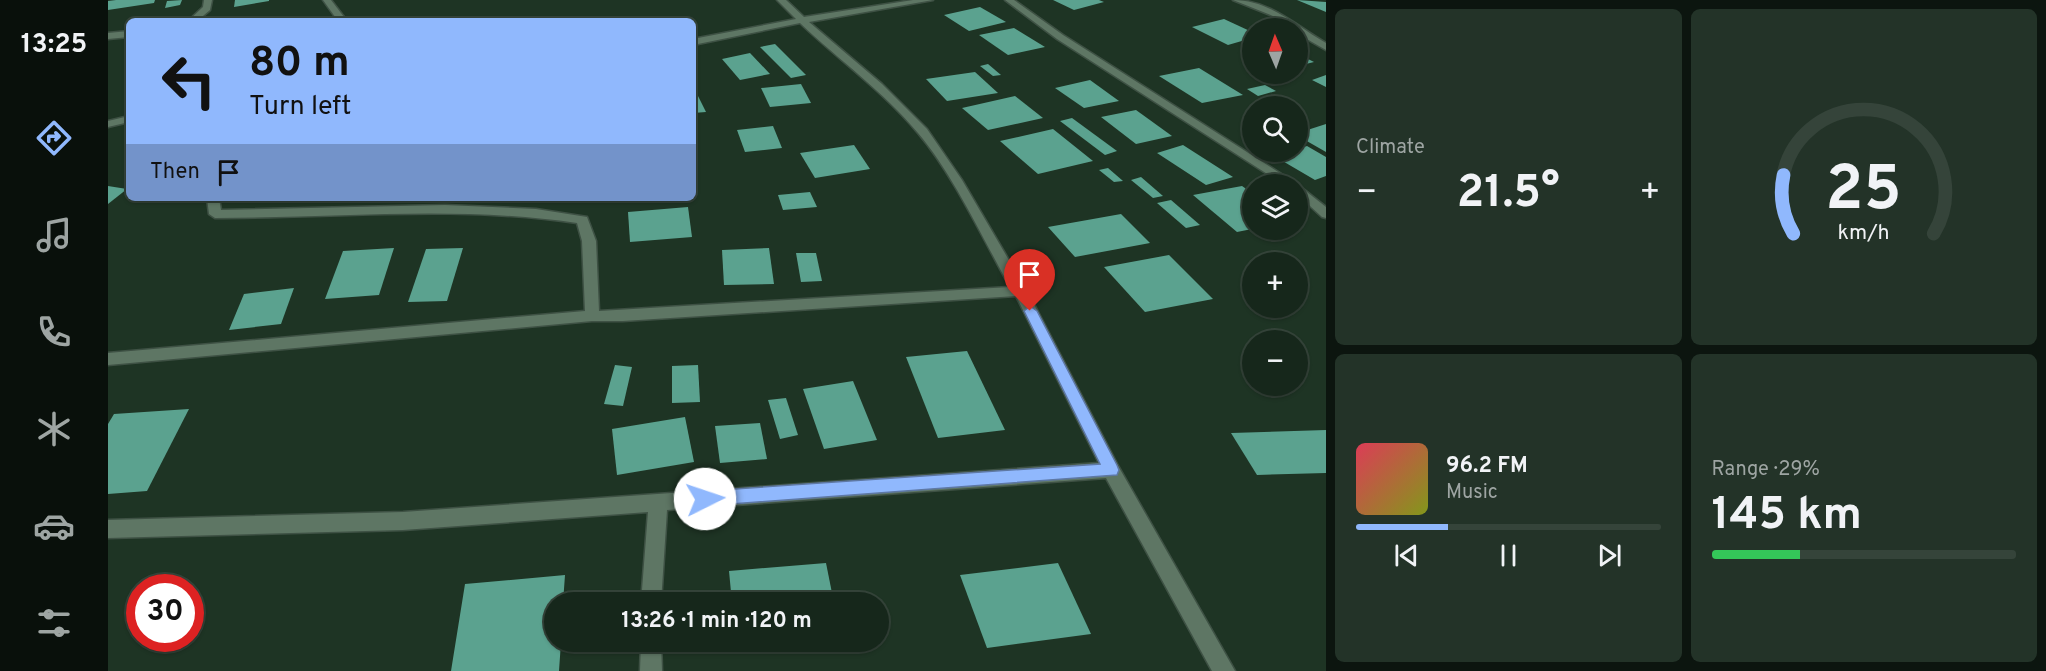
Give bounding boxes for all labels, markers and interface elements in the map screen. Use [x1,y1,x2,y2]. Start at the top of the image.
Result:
north arrow [1242,18,1308,84]
map controls [1242,18,1308,396]
text: 13:25 [21,28,87,62]
text: 80 m [249,38,350,91]
icon: left [150,42,228,120]
text: Turn left [249,90,351,124]
button: search [1242,96,1308,162]
icon: directions [33,117,75,159]
text: Climate [1356,135,1425,161]
text: 25 [1826,153,1902,232]
icon: arrive [212,156,245,189]
text: Then [150,159,200,186]
text: 21.5° [1457,166,1560,223]
text: − [1356,173,1377,215]
text: + [1639,173,1660,215]
button: layers [1242,174,1308,240]
icon: music [33,214,75,256]
text: km/h [1838,220,1890,247]
pin [1004,249,1055,311]
button: + [1242,252,1308,318]
icon: arrive [1013,258,1046,291]
icon: phone [33,311,75,353]
button: − [1242,330,1308,396]
icon: climate [33,408,75,450]
text: 96.2 FM [1446,453,1528,480]
text: Range · 29% [1712,457,1820,483]
position arrow [673,467,737,531]
text: Music [1446,480,1498,506]
text: 145 km [1712,488,1862,545]
icon: car [33,505,75,547]
icon: previous [1390,539,1423,572]
icon: pause [1492,539,1525,572]
icon: next [1593,539,1626,572]
speed limit sign: 30 [126,574,204,652]
icon: filters [33,602,75,644]
text: 13:26 · 1 min · 120 m [621,608,812,635]

